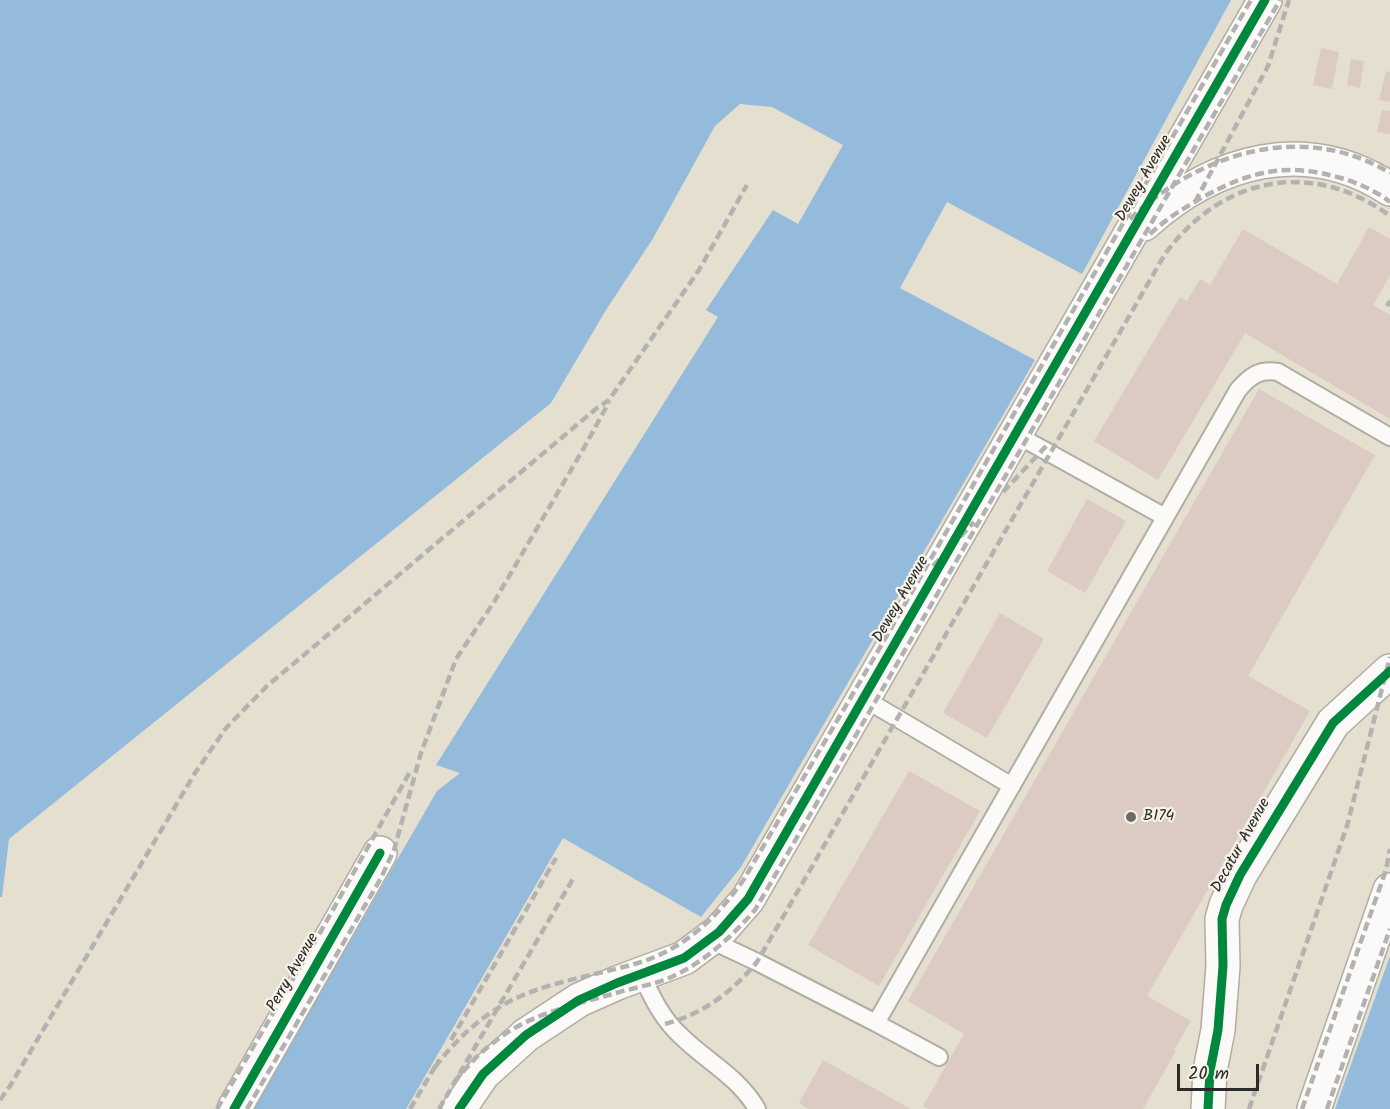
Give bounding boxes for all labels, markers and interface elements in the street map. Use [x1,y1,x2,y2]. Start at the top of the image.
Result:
street label: Dewey Avenue [1113,132,1177,226]
street label: Dewey Avenue [870,553,934,647]
street label: Decatur Avenue [1208,795,1276,897]
place label: B174 [1143,807,1174,827]
marker: B174 [1124,810,1138,824]
street label: Perry Avenue [264,930,324,1016]
scale bar [1180,1052,1262,1090]
text: 20 m [1188,1060,1229,1089]

